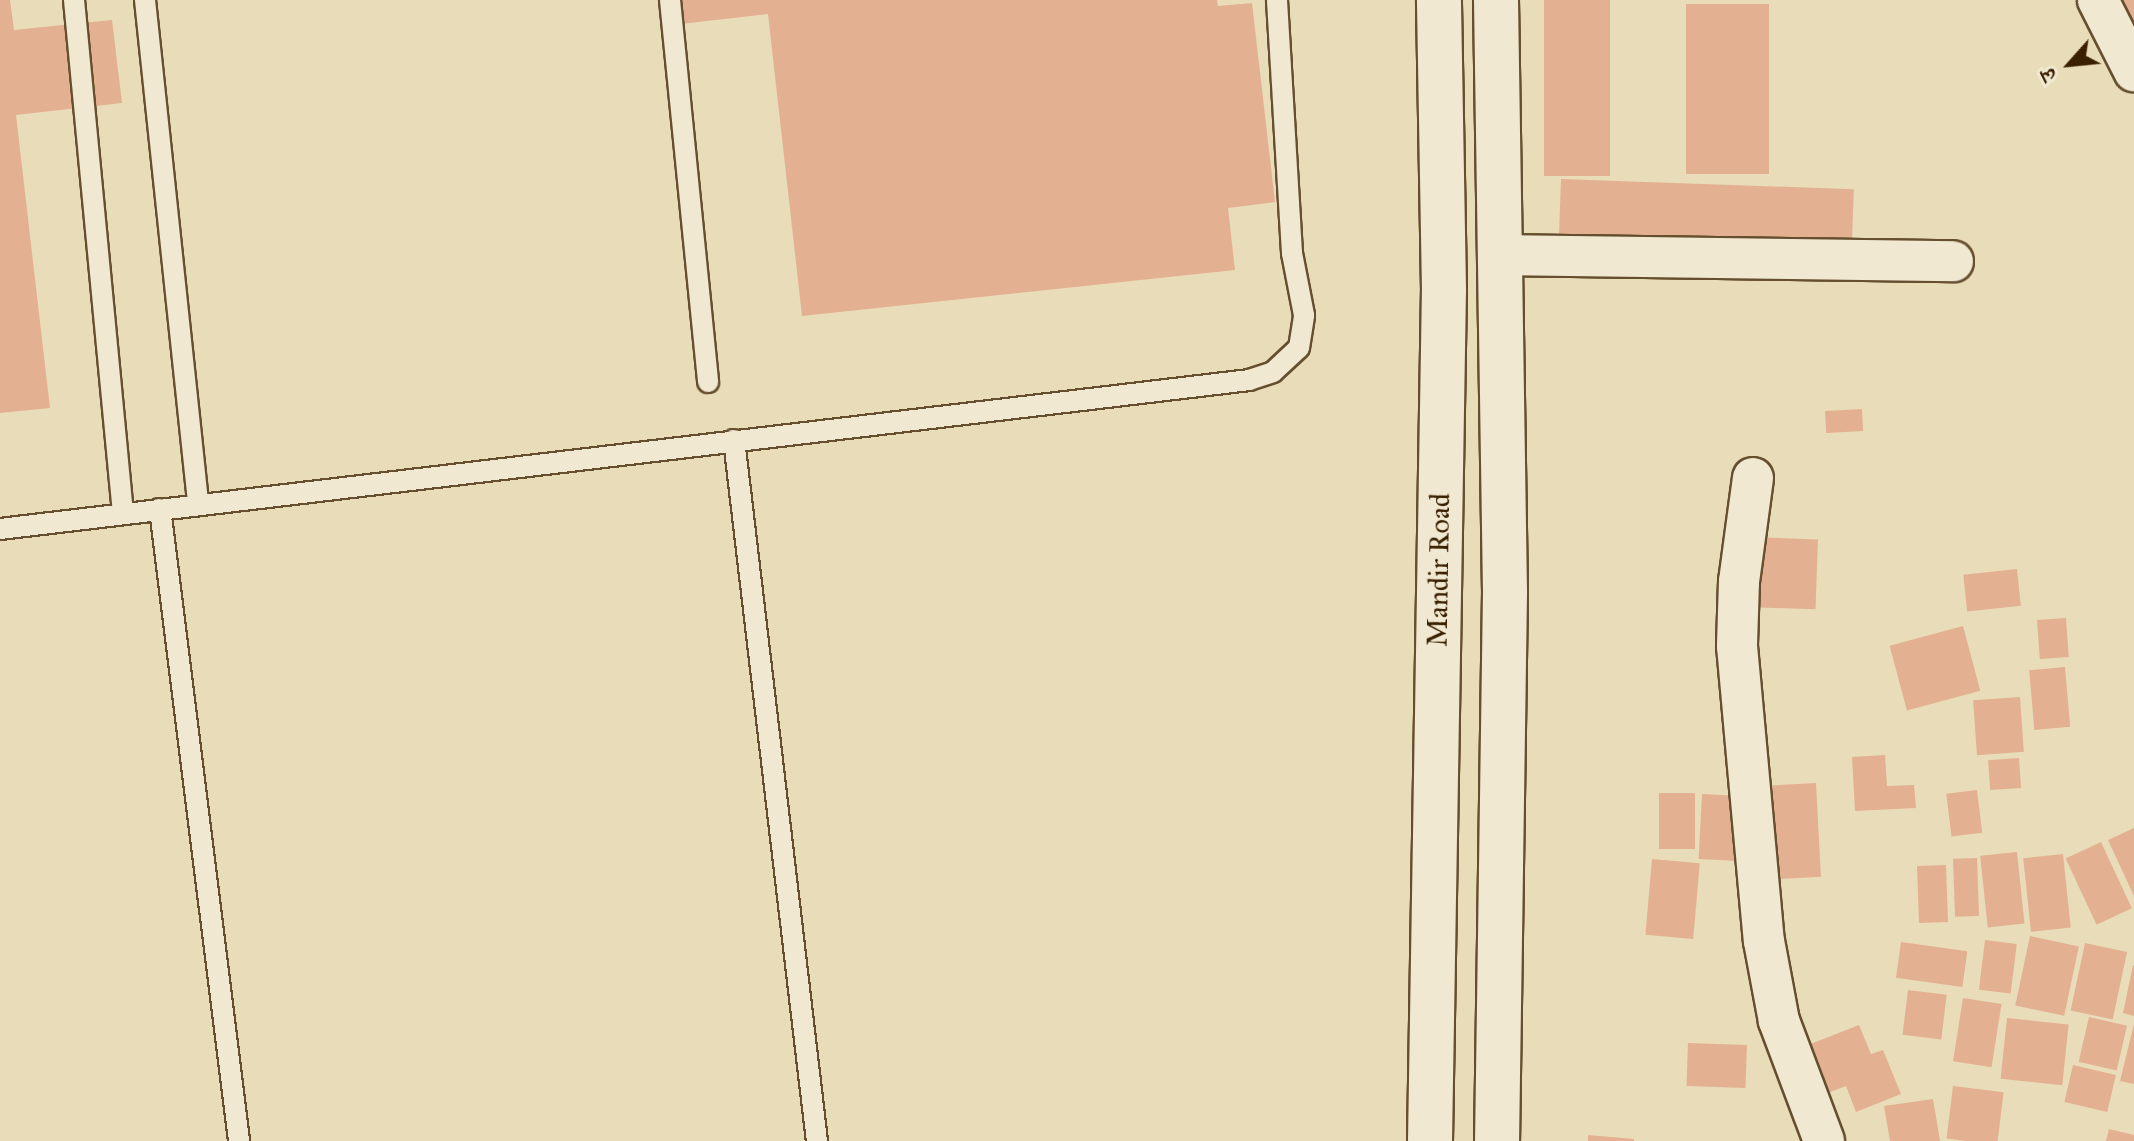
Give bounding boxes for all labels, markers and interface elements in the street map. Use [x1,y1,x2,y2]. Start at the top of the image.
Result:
north arrow [2030,24,2110,104]
text: उ [2034,64,2063,86]
street label: Mandir Road [1421,493,1457,647]

